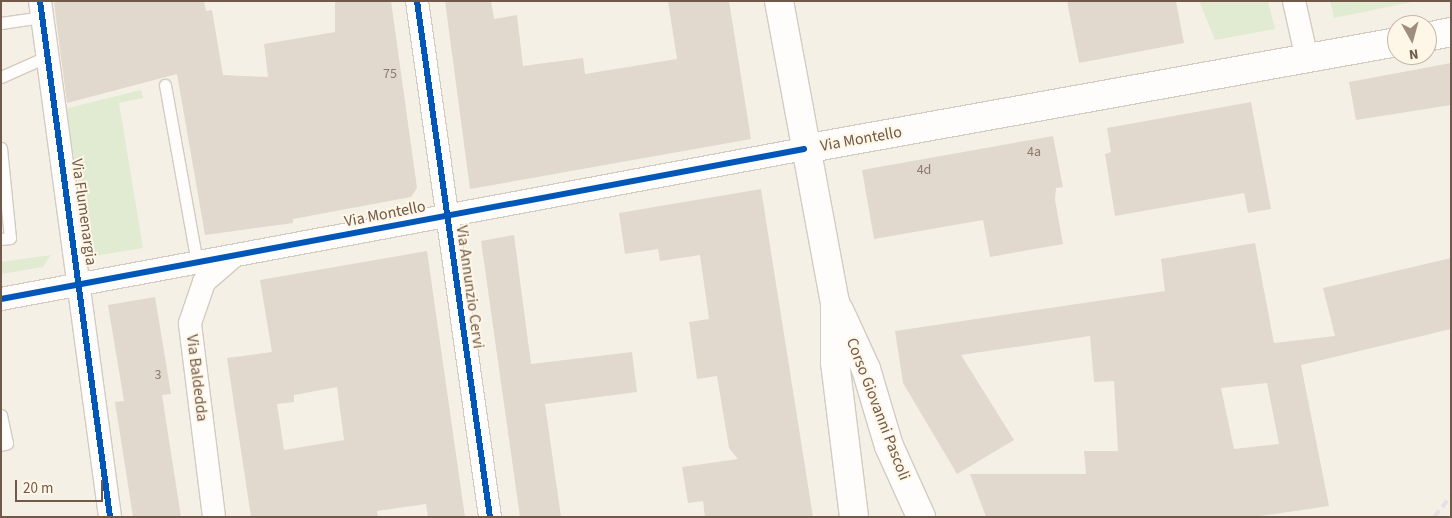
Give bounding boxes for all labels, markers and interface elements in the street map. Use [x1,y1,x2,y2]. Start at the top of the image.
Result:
north arrow [1387,15,1437,65]
text: N [1408,43,1420,64]
house number: 75 [383,66,397,82]
street label: Via Montello [819,122,903,156]
house number: 4a [1027,144,1041,160]
street label: Via Flumenargia [67,157,101,267]
house number: 4d [917,162,931,178]
street label: Via Montello [343,197,427,231]
street label: Via Annunzio Cervi [452,224,488,350]
street label: Via Baldedda [182,333,212,423]
street label: Corso Giovanni Pascoli [842,335,914,483]
house number: 3 [155,367,161,383]
scale bar [18,470,105,502]
text: 20 m [23,478,53,499]

